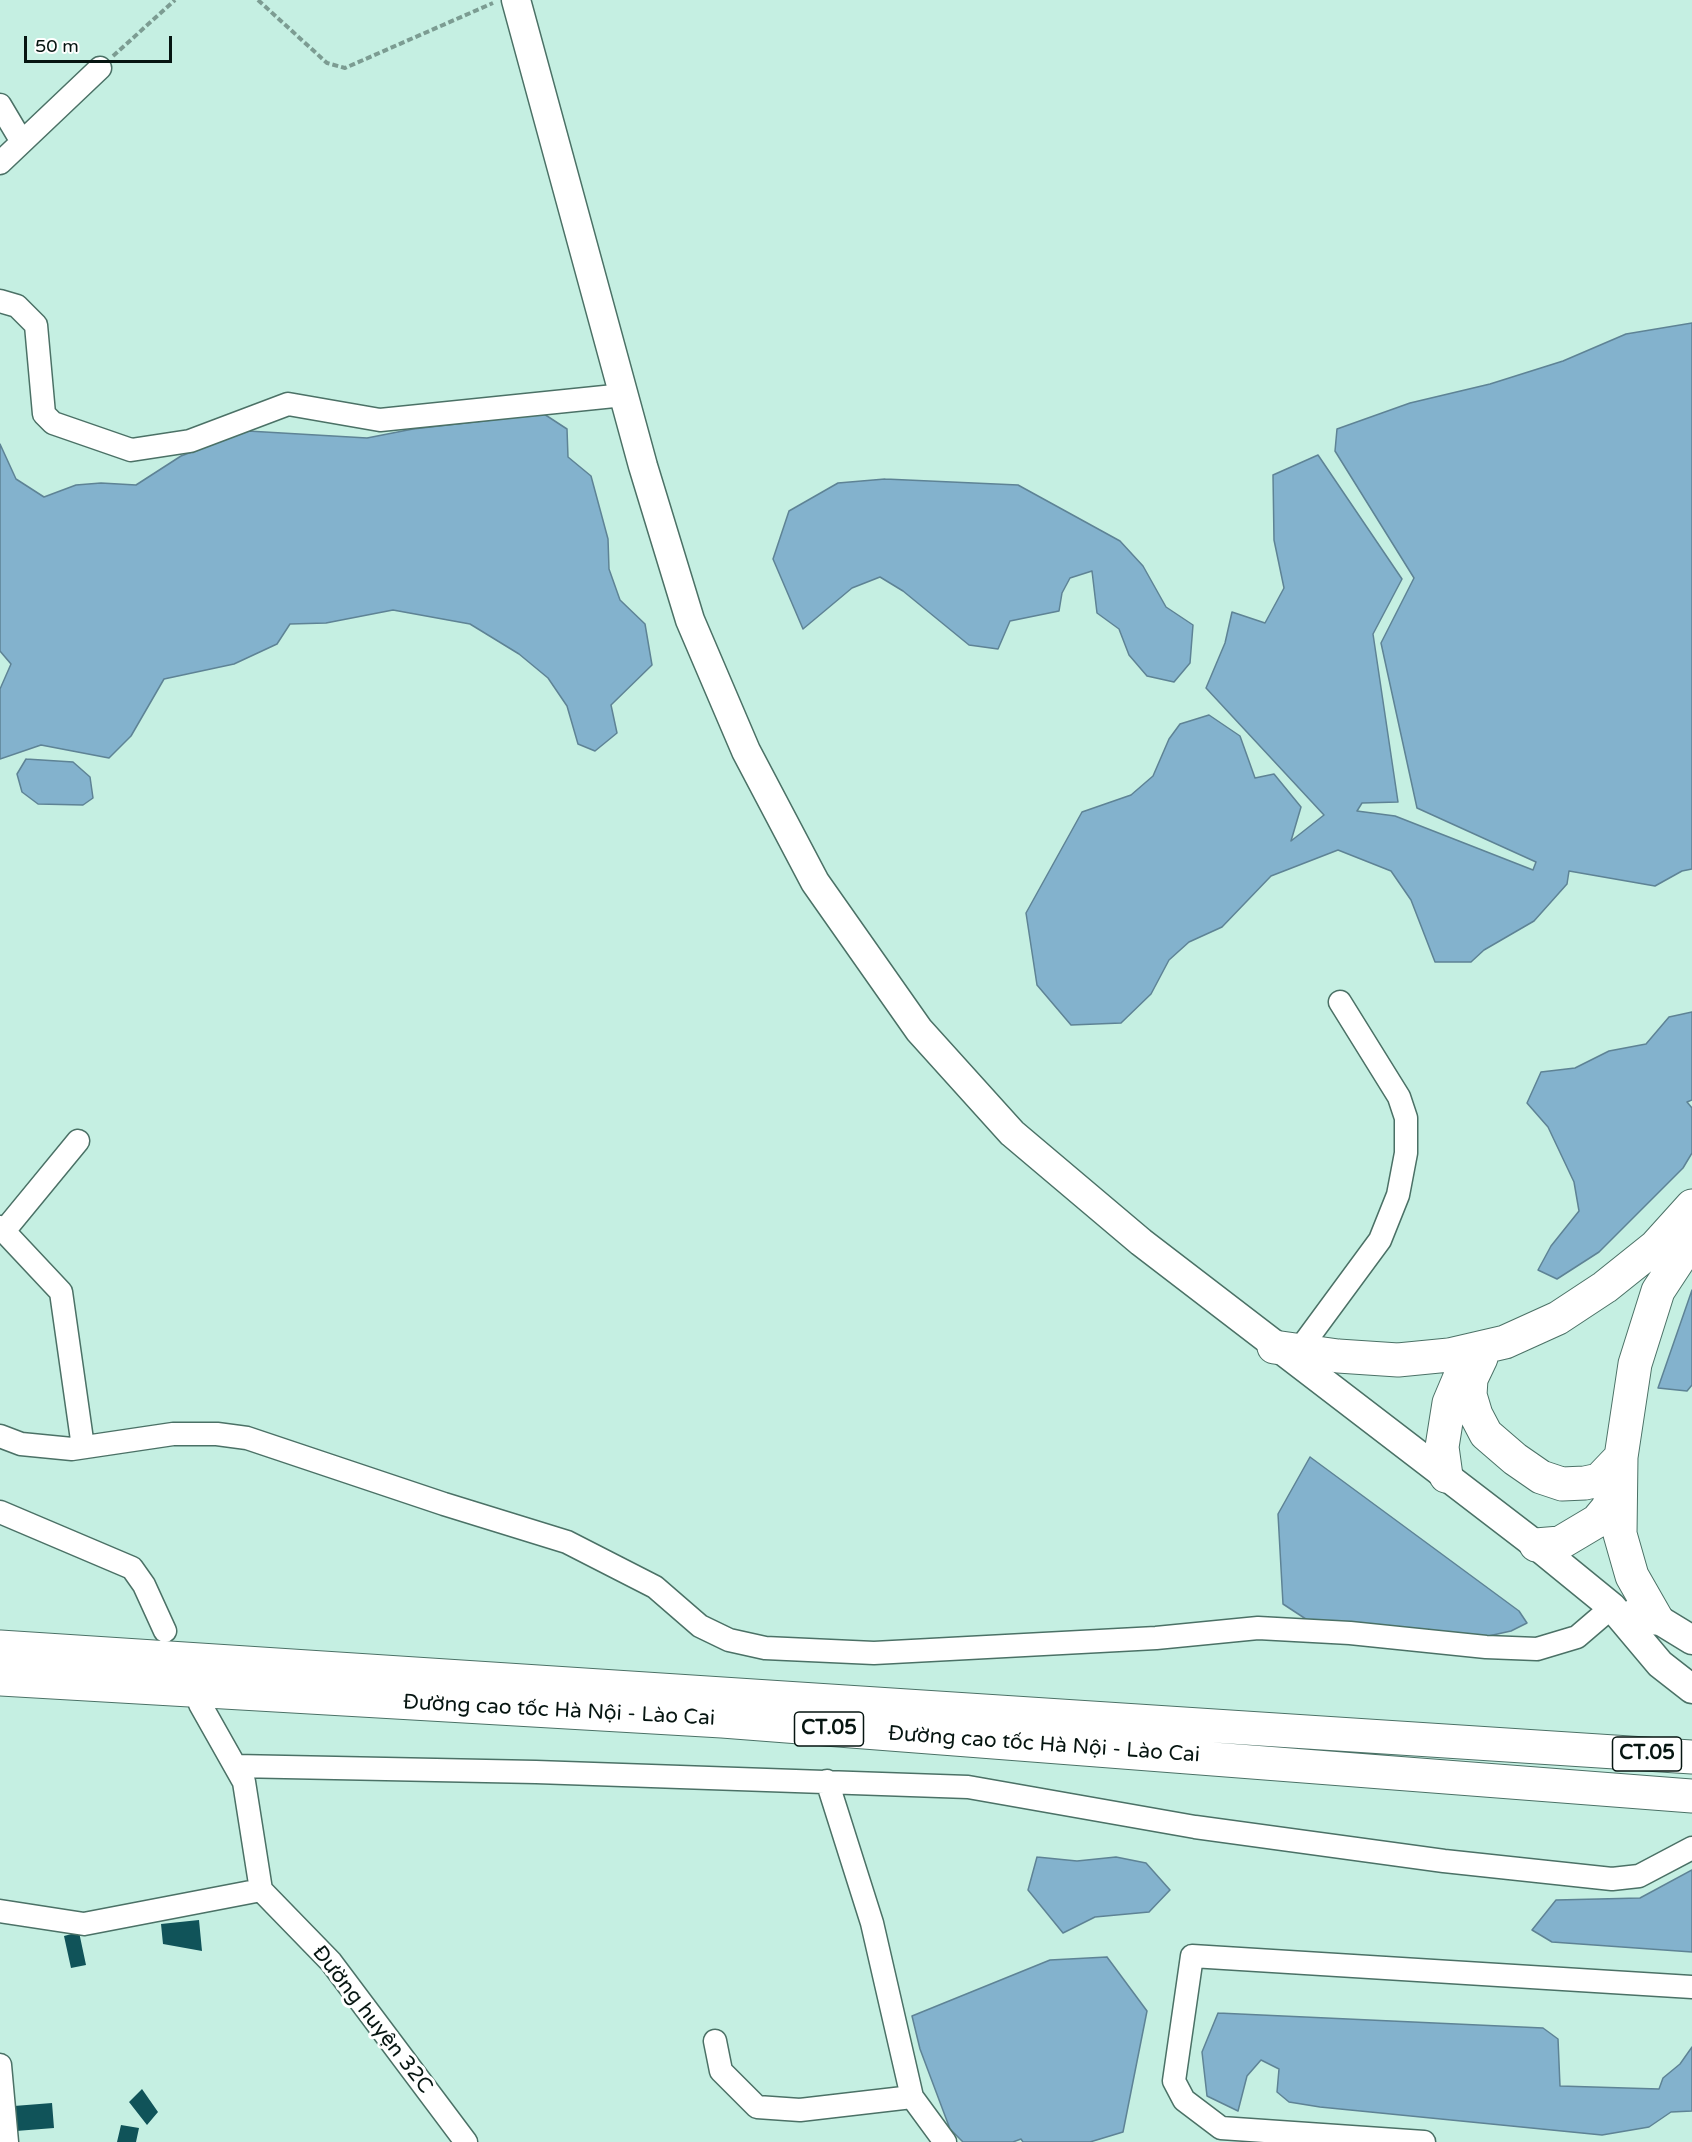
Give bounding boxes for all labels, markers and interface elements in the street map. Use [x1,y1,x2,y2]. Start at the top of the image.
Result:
scale bar [27,24,176,62]
text: 50 m [35,35,79,57]
street label: Đường cao tốc Hà Nội - Lào Cai [402,1690,716,1732]
road number: CT.05 [794,1712,864,1746]
street label: Đường cao tốc Hà Nội - Lào Cai [887,1722,1201,1768]
road number: CT.05 [1612,1737,1682,1771]
street label: Đường huyện 32C [306,1941,438,2099]

